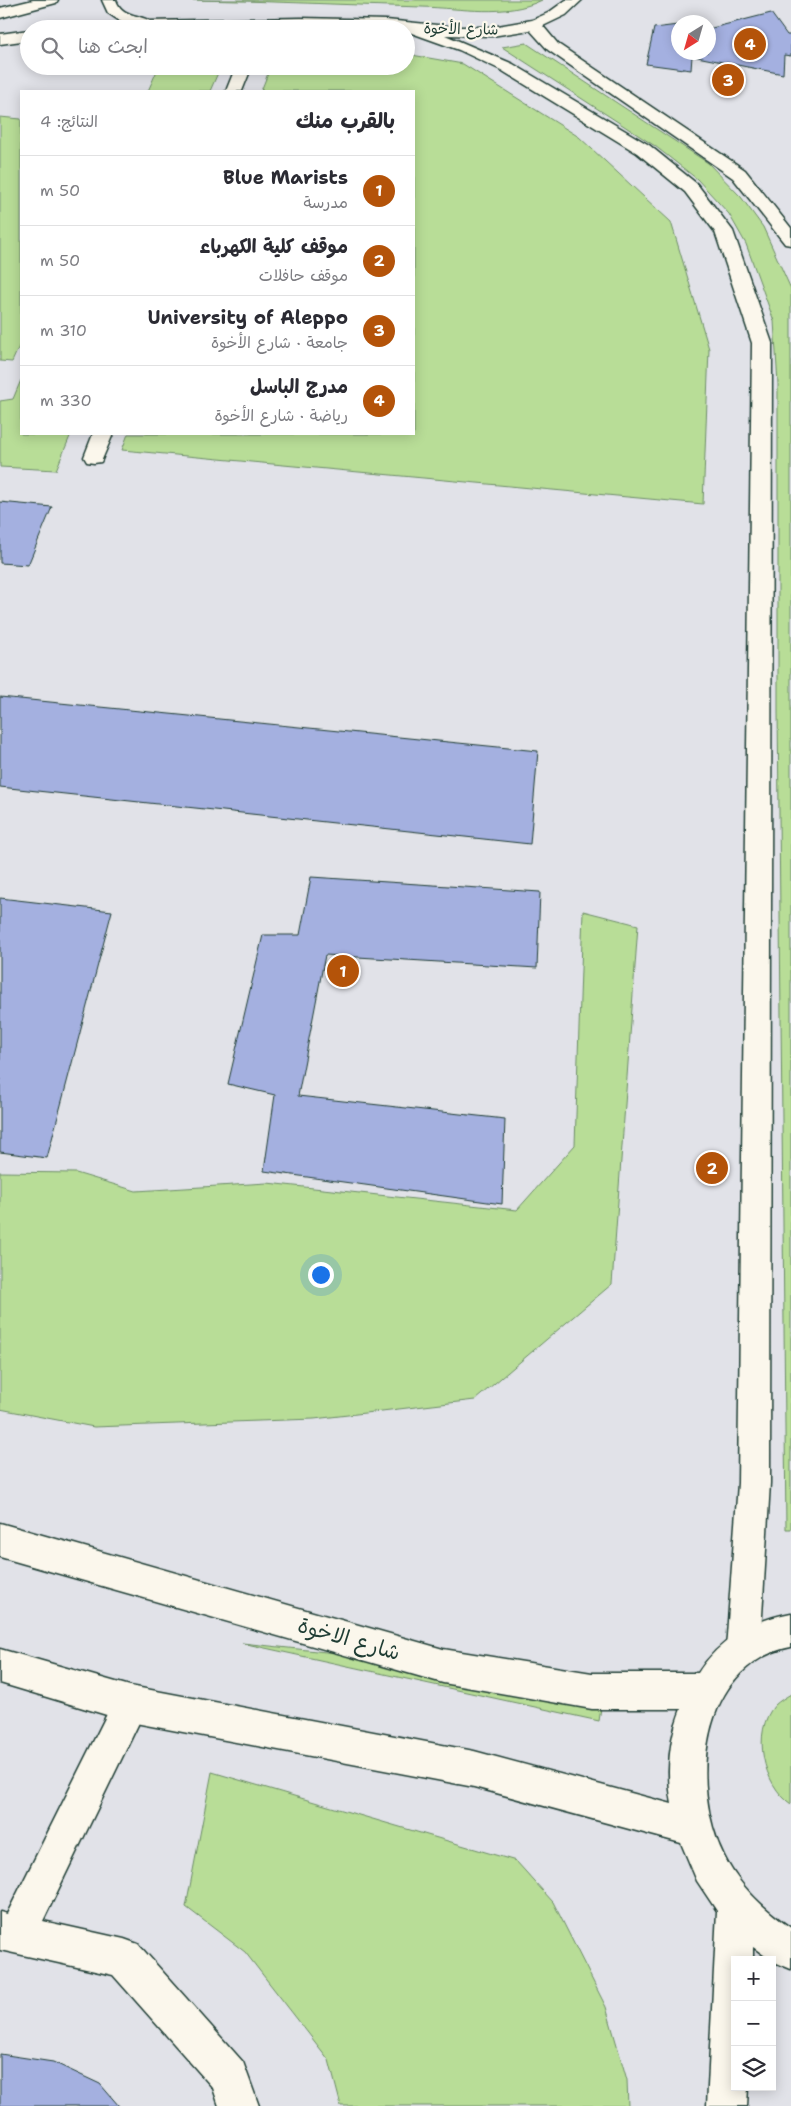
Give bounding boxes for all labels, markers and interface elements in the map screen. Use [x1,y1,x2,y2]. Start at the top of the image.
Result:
north arrow [671,15,716,60]
street label: شارع الأخوة [423,18,499,40]
search box [20,20,415,75]
pin: 4 [734,25,766,63]
icon: search [38,34,66,62]
text: ابحث هنا [78,34,148,59]
pin: 3 [712,61,744,99]
text: بالقرب منك [296,107,395,135]
text: النتائج: 4 [40,111,98,132]
text: Blue Marists [223,165,348,190]
text: 50 m [40,180,80,201]
text: 1 [375,180,383,201]
text: مدرسة [303,192,348,213]
text: موقف كلية الكهرباء [200,234,348,259]
text: 50 m [40,250,80,271]
text: 2 [373,250,385,271]
text: موقف حافلات [259,265,348,286]
text: University of Aleppo [148,305,348,330]
text: 310 m [40,320,87,341]
text: 3 [373,320,385,341]
text: جامعة · شارع الأخوة [211,332,348,353]
text: مدرج الباسل [250,374,348,399]
text: 330 m [40,390,92,411]
text: 4 [373,390,385,411]
text: رياضة · شارع الأخوة [214,405,348,426]
pin: 1 [327,952,359,990]
pin: 2 [696,1149,728,1187]
your location [308,1262,334,1288]
street label: شارع الاخوة [294,1611,403,1668]
map controls [731,1956,776,2091]
button: + [731,1956,776,2001]
button: − [731,2001,776,2046]
button: layers [731,2046,776,2091]

